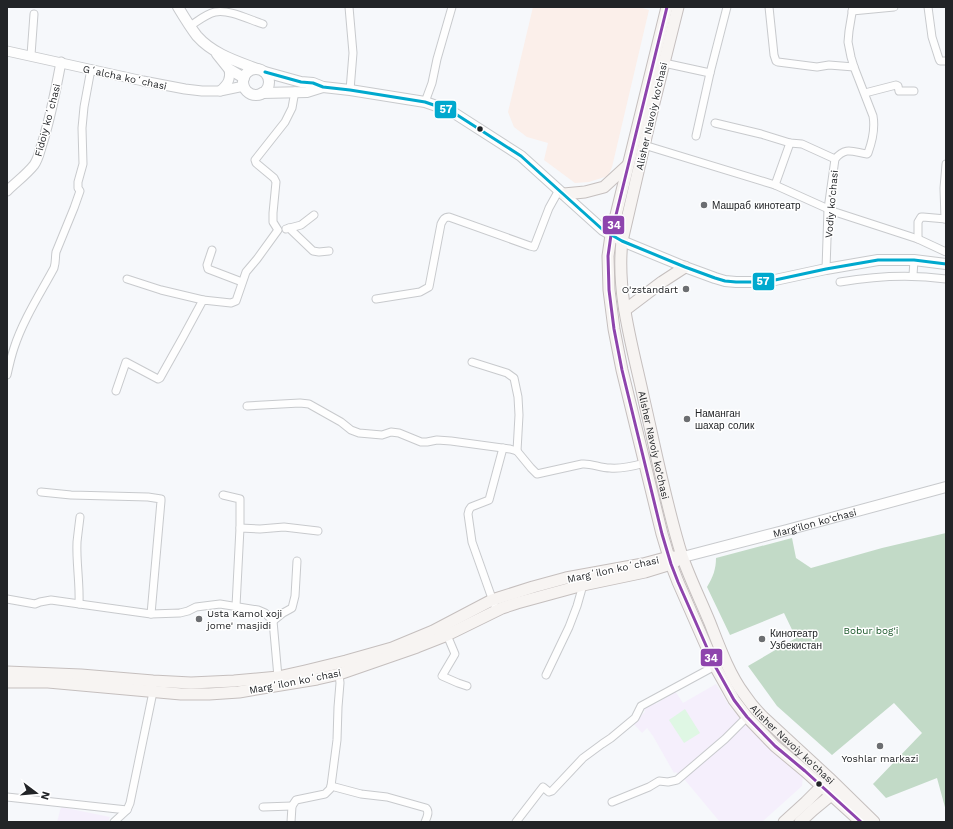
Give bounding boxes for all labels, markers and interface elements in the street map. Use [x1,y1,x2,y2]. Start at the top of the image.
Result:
street label: Alisher Navoiy ko'chasi [634,61,669,171]
street label: Gʻalcha koʻchasi [82,63,168,92]
street label: Fidoiy koʻchasi [32,83,62,158]
line badge: 57 [434,100,457,119]
text: 57 [440,103,453,116]
unlabelled marker [475,124,485,134]
street label: Vodiy ko'chasi [823,170,840,238]
marker: Машраб кинотеатр [699,200,709,210]
place label: Машраб кинотеатр [712,200,801,211]
line badge: 34 [602,215,625,235]
text: 34 [607,219,621,232]
line badge: 57 [752,272,775,291]
text: 57 [757,275,770,288]
place label: O'zstandart [622,284,679,295]
marker: O'zstandart [681,284,691,294]
street label: Alisher Navoiy ko'chasi [636,390,671,500]
place label: Наманган шахар солик [695,408,755,431]
marker: Наманган шахар солик [682,414,692,424]
street label: Marg'ilon ko'chasi [772,506,858,539]
street label: Margʻilon koʻchasi [566,554,660,585]
place label: Usta Kamol xoji jome' masjidi [206,608,282,631]
marker: Usta Kamol xoji jome' masjidi [194,614,204,624]
park label: Bobur bog'i [844,625,898,636]
place label: Кинотеатр Узбекистан [770,628,822,651]
marker: Кинотеатр Узбекистан [757,634,767,644]
line badge: 34 [700,648,723,667]
text: 34 [704,652,718,665]
street label: Margʻilon koʻchasi [248,667,342,696]
street label: Alisher Navoiy ko'chasi [748,702,836,786]
marker: Yoshlar markazi [875,741,885,751]
place label: Yoshlar markazi [842,753,918,764]
north arrow [16,773,56,813]
unlabelled marker [814,779,824,789]
text: N [38,790,53,801]

